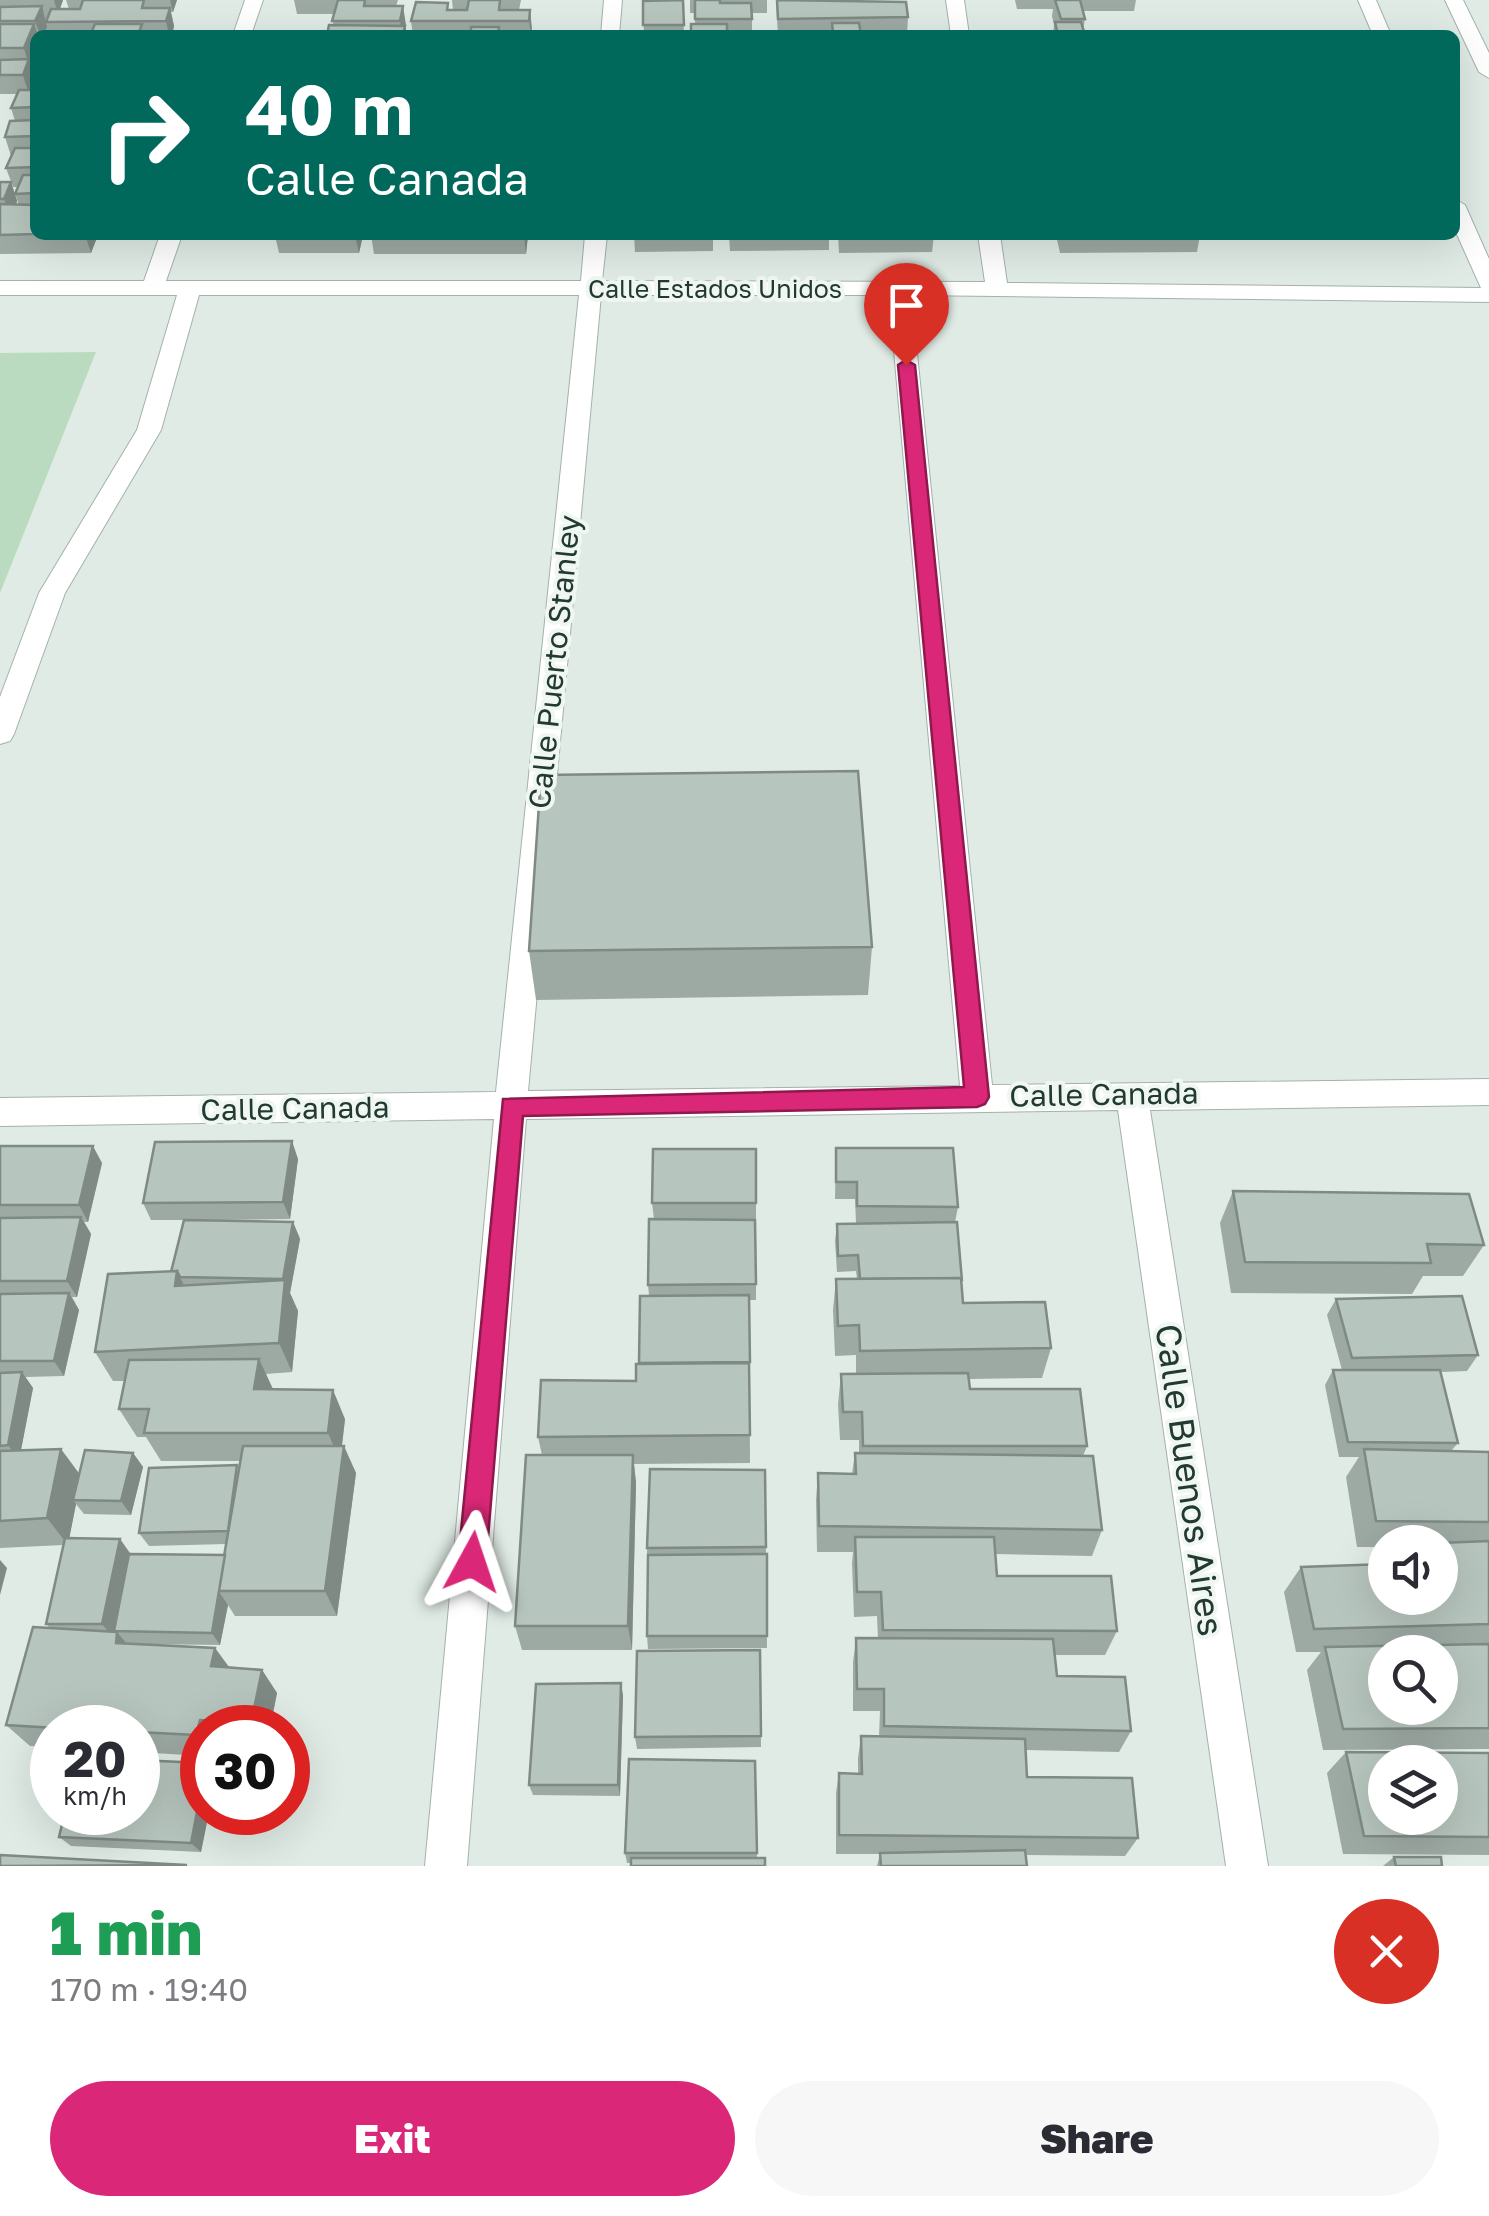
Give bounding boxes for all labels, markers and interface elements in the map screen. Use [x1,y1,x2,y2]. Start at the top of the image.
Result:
text: 40 m [245,66,413,150]
icon: right [80,70,210,200]
text: Calle Canada [245,151,529,205]
pin [864,263,949,366]
street label: Calle Estados Unidos [588,273,842,304]
icon: arrive [879,278,934,333]
street label: Calle Puerto Stanley [521,513,587,811]
street label: Calle Canada [1009,1074,1199,1114]
street label: Calle Canada [200,1088,390,1128]
street label: Calle Buenos Aires [1147,1321,1233,1638]
position arrow [420,1510,524,1614]
map controls [1368,1525,1458,1835]
button: sound [1368,1525,1458,1615]
button: search [1368,1635,1458,1725]
speed limit sign: 30 [180,1705,310,1835]
text: 20 [63,1728,126,1788]
button: layers [1368,1745,1458,1835]
text: km/h [63,1780,127,1811]
text: 1 min [50,1896,202,1968]
button: close [1334,1899,1439,2004]
text: 170 m · 19:40 [50,1970,248,2008]
button: Exit [50,2081,735,2196]
button: Share [755,2081,1439,2196]

